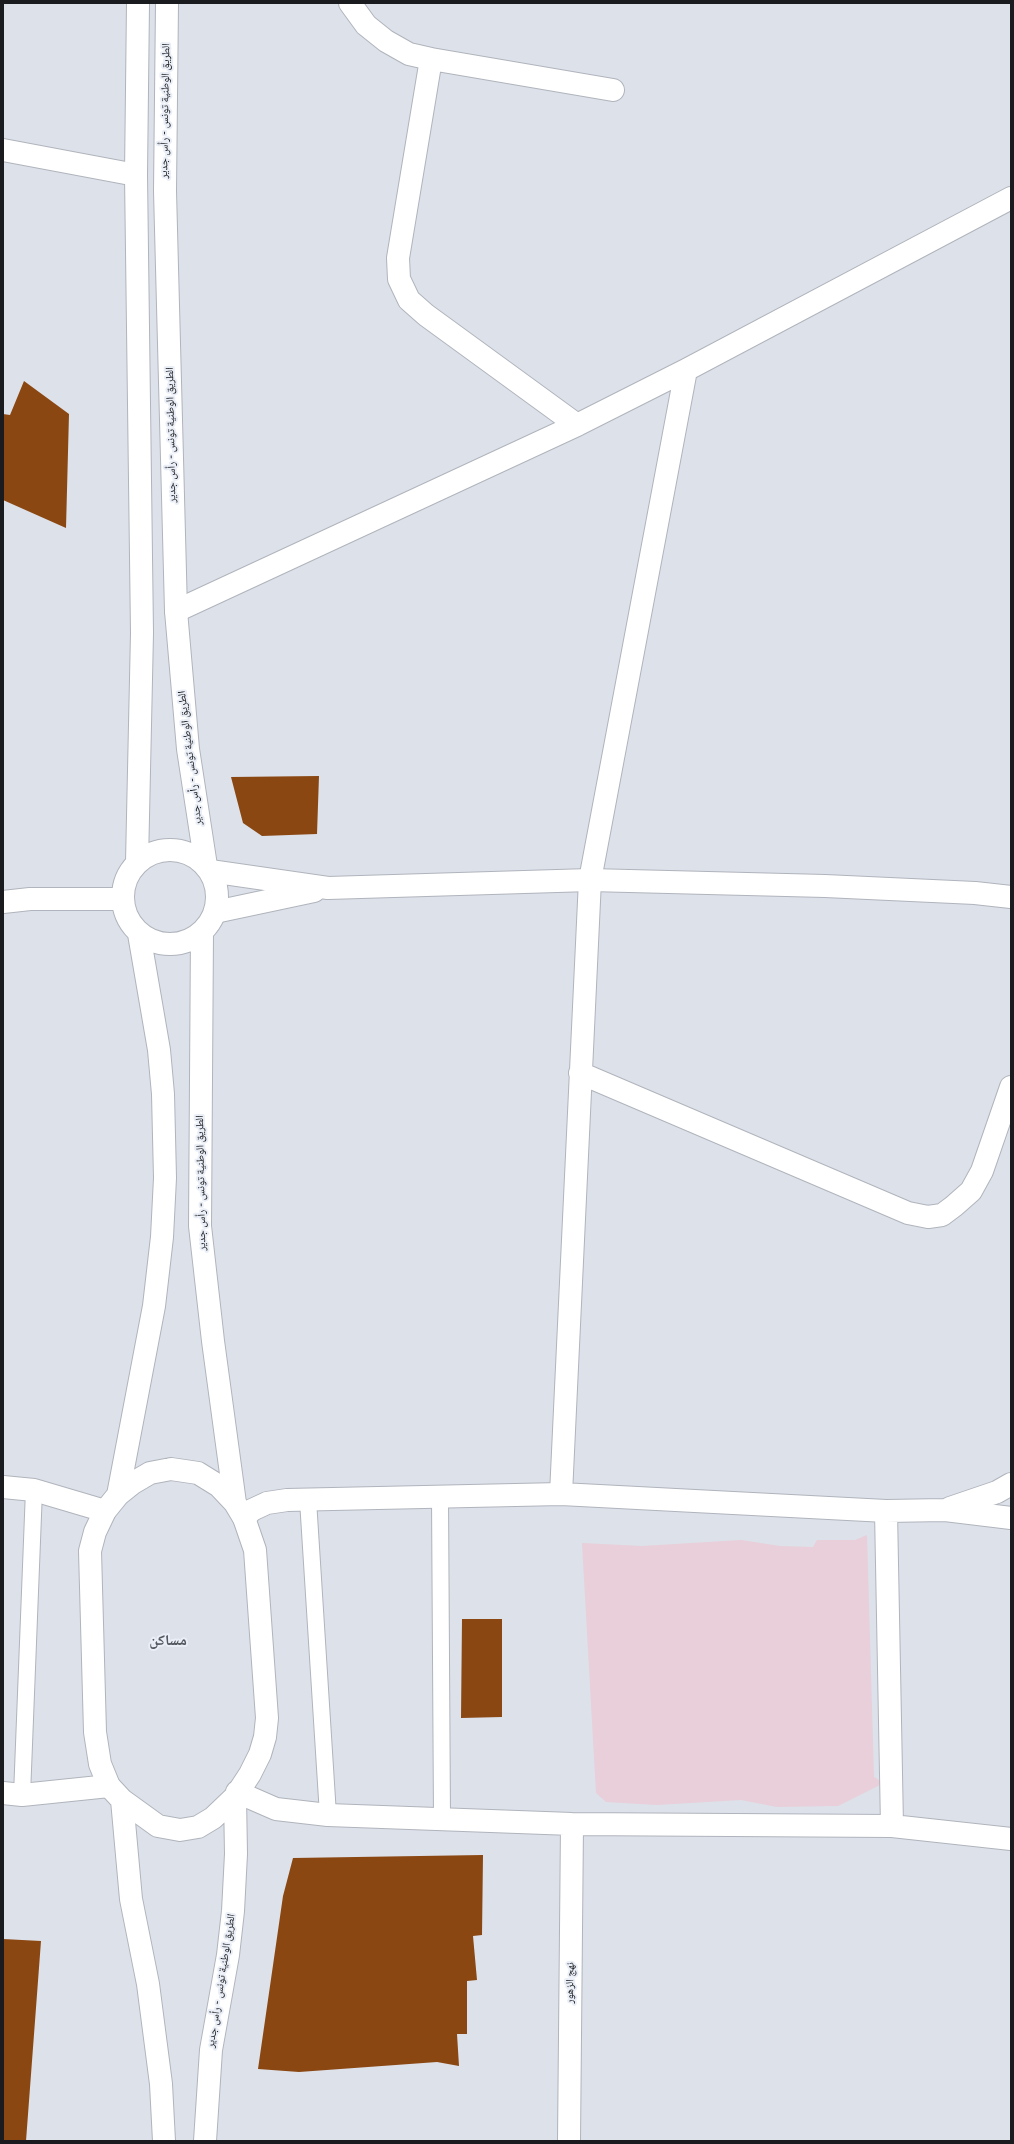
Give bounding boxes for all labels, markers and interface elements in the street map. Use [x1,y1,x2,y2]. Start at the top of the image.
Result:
street label: الطريق الوطنية تونس - رأس جدير [158,43,174,179]
street label: الطريق الوطنية تونس - رأس جدير [164,367,180,503]
street label: الطريق الوطنية تونس - رأس جدير [176,690,206,826]
street label: الطريق الوطنية تونس - رأس جدير [194,1115,210,1251]
district label: مساكن [149,1633,187,1651]
street label: الطريق الوطنية تونس - رأس جدير [205,1913,239,2049]
street label: نهج الزهور [564,1962,578,2004]

